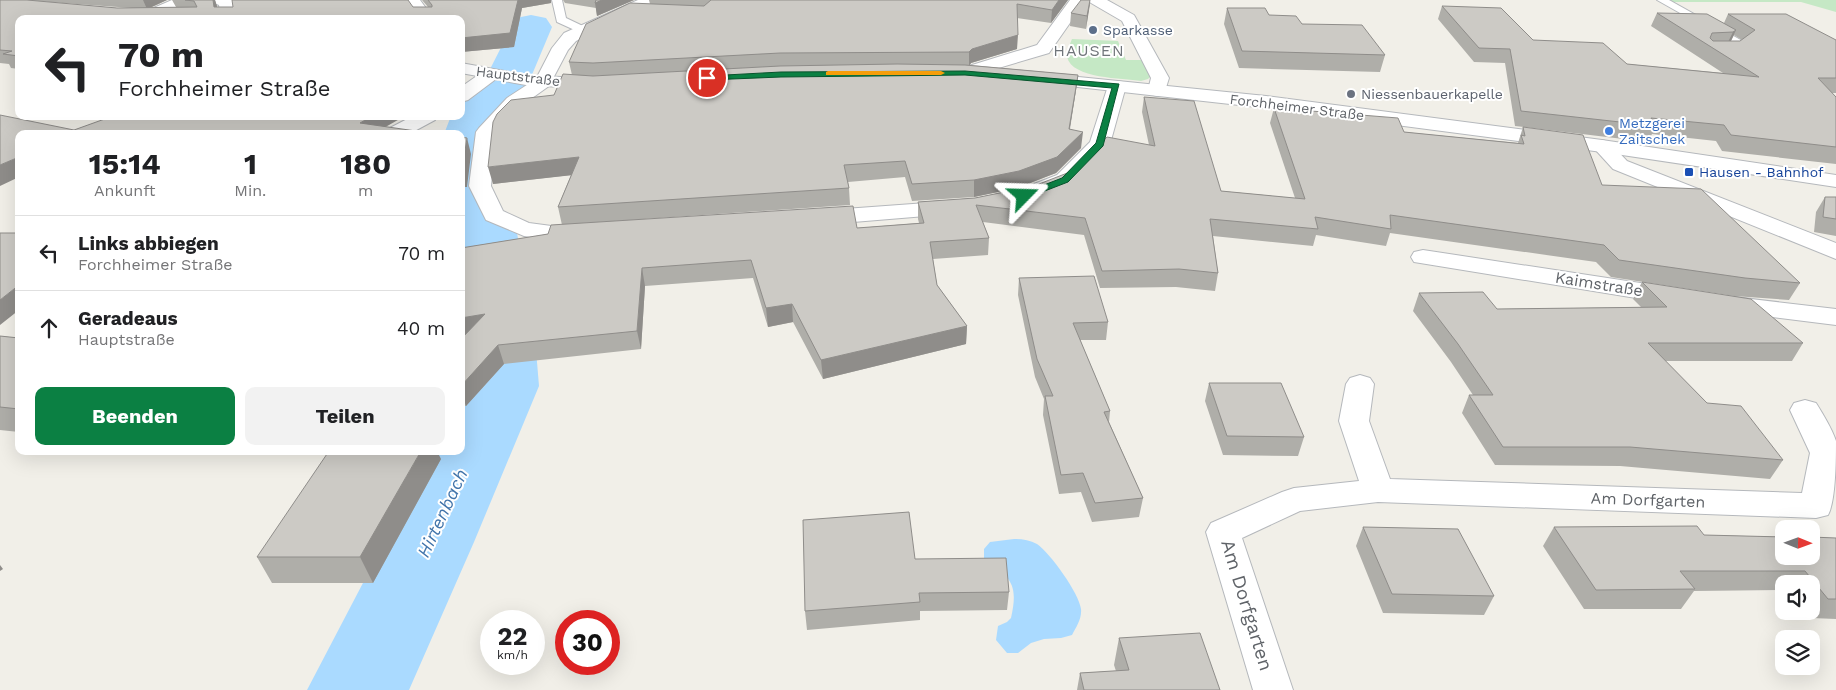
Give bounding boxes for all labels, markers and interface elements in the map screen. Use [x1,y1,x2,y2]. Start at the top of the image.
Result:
place label: Sparkasse [1103,22,1173,38]
marker: Sparkasse [1087,24,1099,36]
text: 70 m [118,34,204,76]
icon: left [35,35,100,100]
district label: HAUSEN [1053,41,1125,60]
pin [686,57,728,99]
street label: Hauptstraße [475,63,561,89]
icon: arrive [693,64,721,92]
text: Forchheimer Straße [118,76,330,101]
place label: Niessenbauerkapelle [1361,86,1503,102]
marker: Niessenbauerkapelle [1345,88,1357,100]
street label: Forchheimer Straße [1229,91,1365,123]
place label: Metzgerei Zaitschek [1619,115,1685,147]
marker: Metzgerei Zaitschek [1603,125,1615,137]
text: 15:14 [89,146,161,181]
text: 1 [244,146,257,181]
text: 180 [340,146,391,181]
place label: Hausen - Bahnhof [1699,164,1824,180]
marker: Hausen - Bahnhof [1683,166,1695,178]
position arrow [997,169,1049,221]
text: Ankunft [94,181,155,200]
text: Min. [234,181,266,200]
text: m [358,181,373,200]
text: Links abbiegen [78,232,219,255]
icon: left [35,239,63,267]
text: 70 m [398,242,445,265]
text: Forchheimer Straße [78,255,233,274]
street label: Kaimstraße [1554,268,1644,300]
text: Geradeaus [78,307,178,330]
icon: ahead [35,314,63,342]
text: 40 m [397,317,445,340]
text: Hauptstraße [78,330,175,349]
button: Beenden [35,387,235,445]
button: Teilen [245,387,445,445]
water label: Hirtenbach [412,465,472,561]
street label: Am Dorfgarten [1590,489,1706,511]
north arrow [1775,520,1820,565]
map controls [1775,520,1820,675]
street label: Am Dorfgarten [1216,537,1278,673]
button: sound [1775,575,1820,620]
speed limit sign: 30 [555,610,620,675]
text: 22 [498,622,527,651]
button: layers [1775,630,1820,675]
text: km/h [497,648,528,662]

